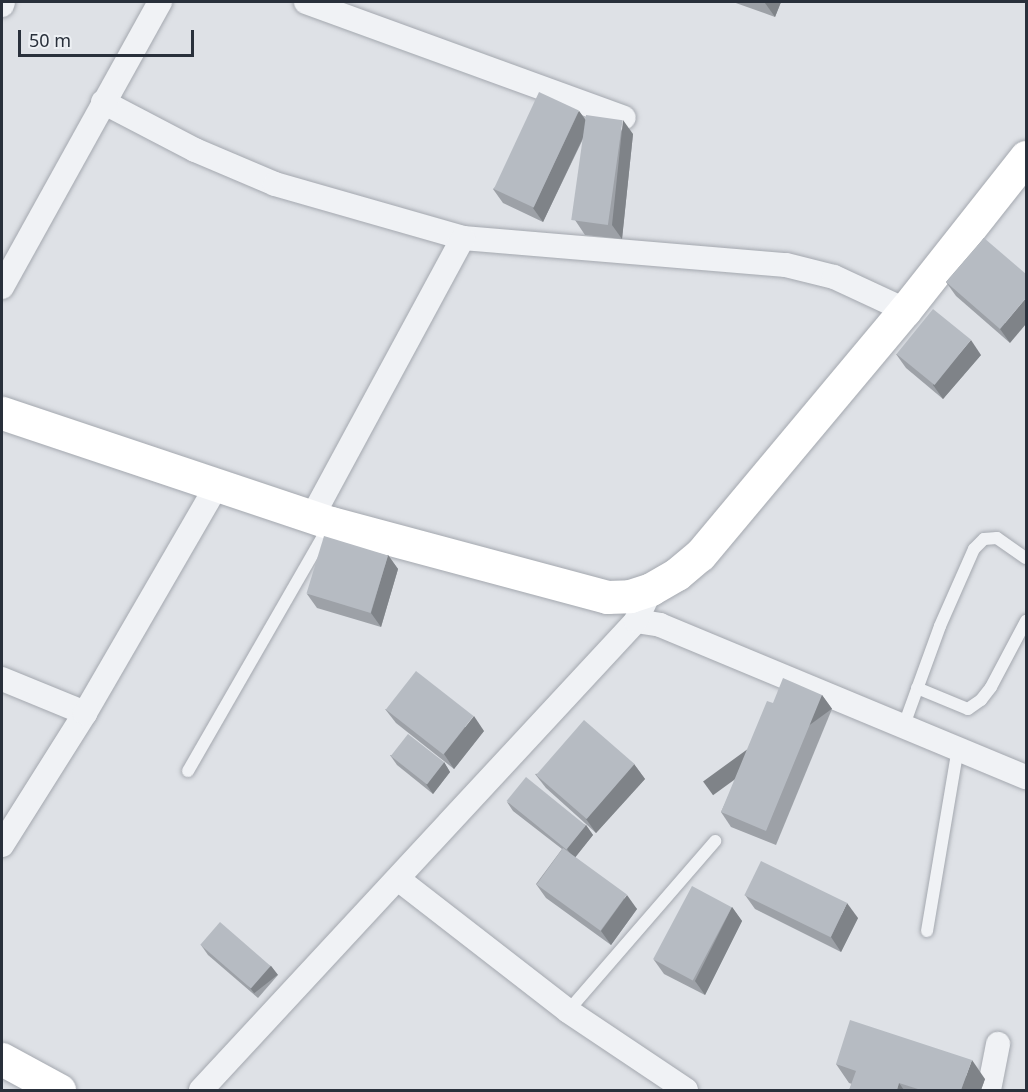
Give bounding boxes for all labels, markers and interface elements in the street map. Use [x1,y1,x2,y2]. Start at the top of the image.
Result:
scale bar [21,18,196,56]
text: 50 m [29,28,71,52]

